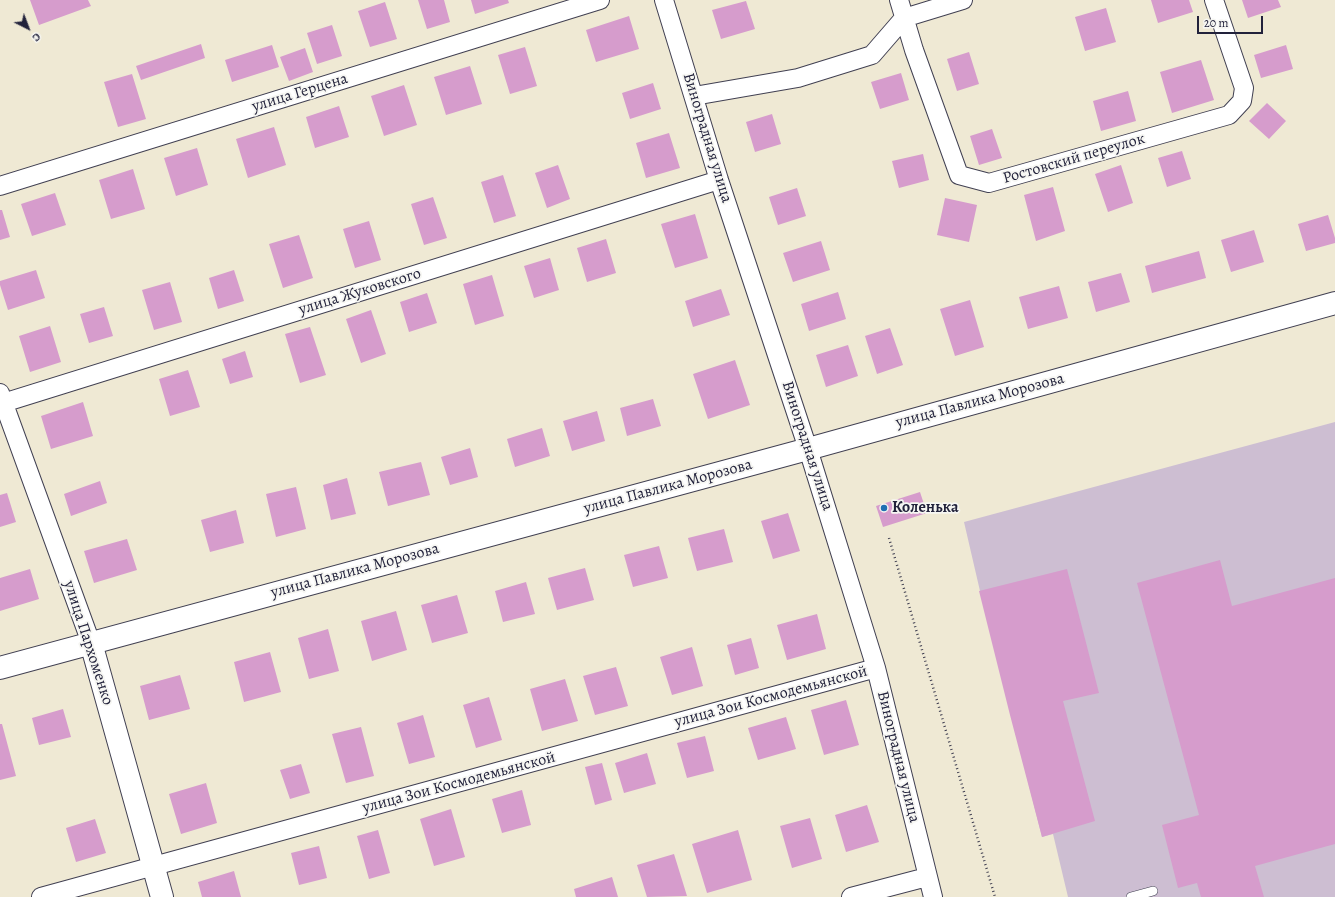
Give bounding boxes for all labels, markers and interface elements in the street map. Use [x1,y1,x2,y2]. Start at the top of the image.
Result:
north arrow [8,8,48,48]
scale bar [1199,8,1265,34]
text: 20 m [1204,15,1228,31]
text: С [29,29,44,45]
street label: улица Герцена [250,69,350,117]
street label: Виноградная улица [678,71,736,205]
street label: Ростовский переулок [1001,130,1147,188]
street label: улица Жуковского [297,264,423,320]
street label: улица Павлика Морозова [894,369,1066,433]
street label: Виноградная улица [777,379,837,513]
street label: улица Павлика Морозова [582,455,754,519]
place label: Коленька [892,498,958,518]
marker: Коленька [879,503,889,513]
street label: улица Павлика Морозова [269,539,441,603]
street label: улица Пархоменко [59,578,117,708]
street label: улица Зои Космодемьянской [673,662,869,732]
street label: Виноградная улица [872,689,924,825]
street label: улица Зои Космодемьянской [361,748,557,818]

